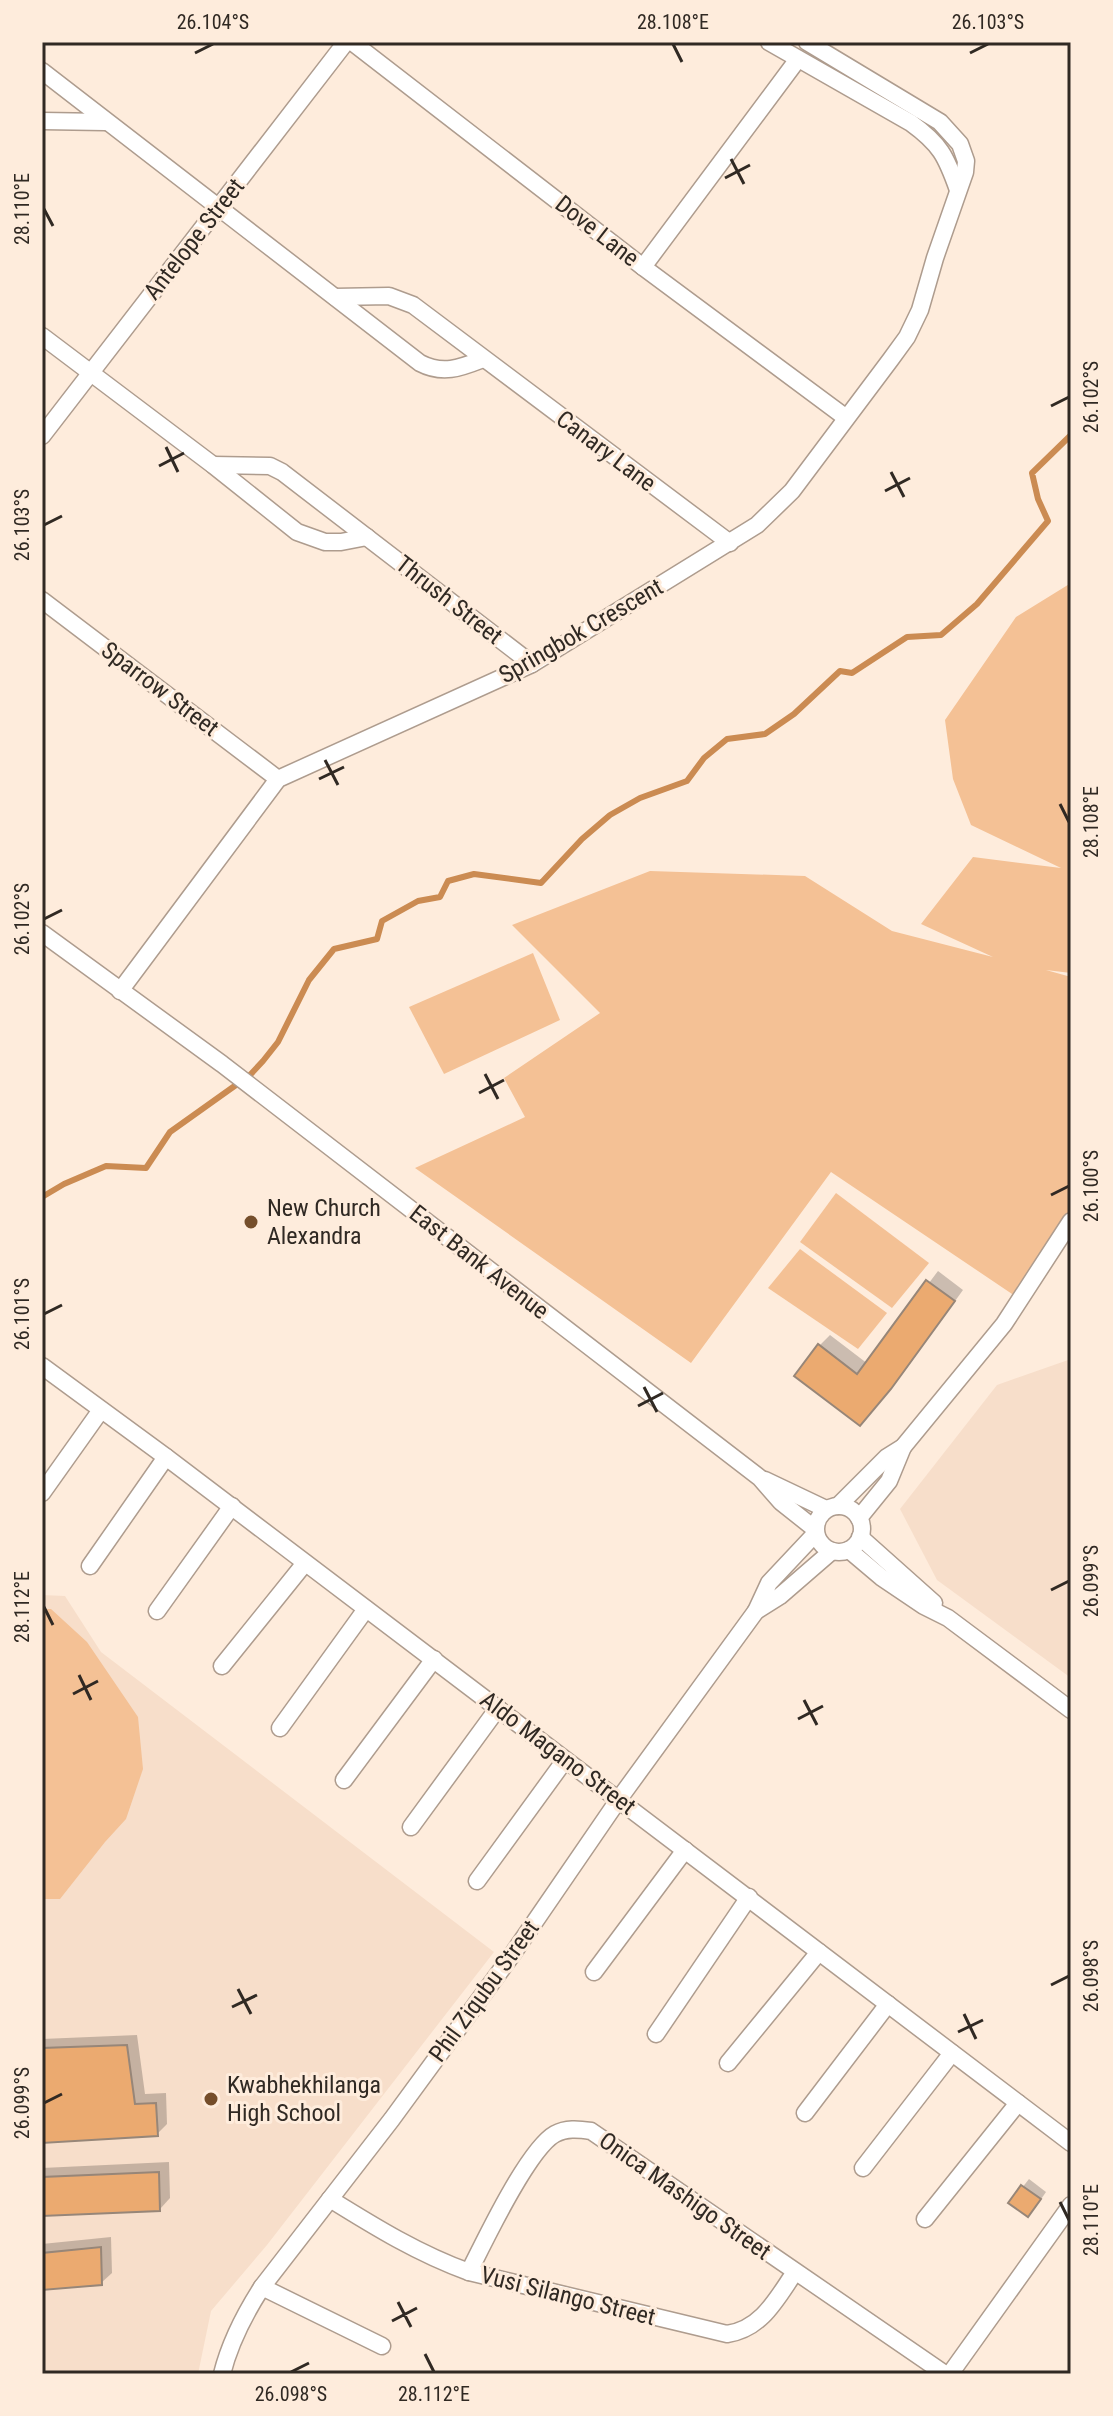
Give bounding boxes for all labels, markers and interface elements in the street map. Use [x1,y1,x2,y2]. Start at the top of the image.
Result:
text: 26.104°S [177,10,249,34]
text: 28.108°E [637,10,709,34]
text: 26.103°S [952,10,1024,34]
text: 28.110°E [10,173,34,245]
street label: Antelope Street [138,173,250,305]
street label: Dove Lane [550,190,644,272]
text: 26.102°S [1079,361,1103,433]
street label: Canary Lane [551,405,661,497]
text: 26.103°S [10,489,34,561]
street label: Thrush Street [390,550,508,650]
street label: Springbok Crescent [494,573,668,689]
street label: Sparrow Street [96,636,224,742]
text: 28.108°E [1079,786,1103,858]
text: 26.102°S [10,883,34,955]
text: 26.100°S [1079,1150,1103,1222]
place label: New Church Alexandra [267,1194,381,1250]
street label: East Bank Avenue [404,1199,554,1325]
marker: New Church Alexandra [242,1213,260,1231]
text: 26.101°S [10,1278,34,1350]
text: 26.099°S [1079,1545,1103,1617]
text: 28.112°E [10,1571,34,1643]
street label: Aldo Magano Street [475,1685,641,1821]
street label: Phil Ziqubu Street [423,1915,545,2067]
text: 26.098°S [1079,1940,1103,2012]
text: 26.099°S [10,2067,34,2139]
place label: Kwabhekhilanga High School [227,2071,381,2127]
marker: Kwabhekhilanga High School [202,2090,220,2108]
street label: Onica Mashigo Street [594,2126,776,2266]
text: 28.110°E [1079,2184,1103,2256]
street label: Vusi Silango Street [478,2261,658,2331]
text: 26.098°S [255,2382,327,2406]
text: 28.112°E [398,2382,470,2406]

